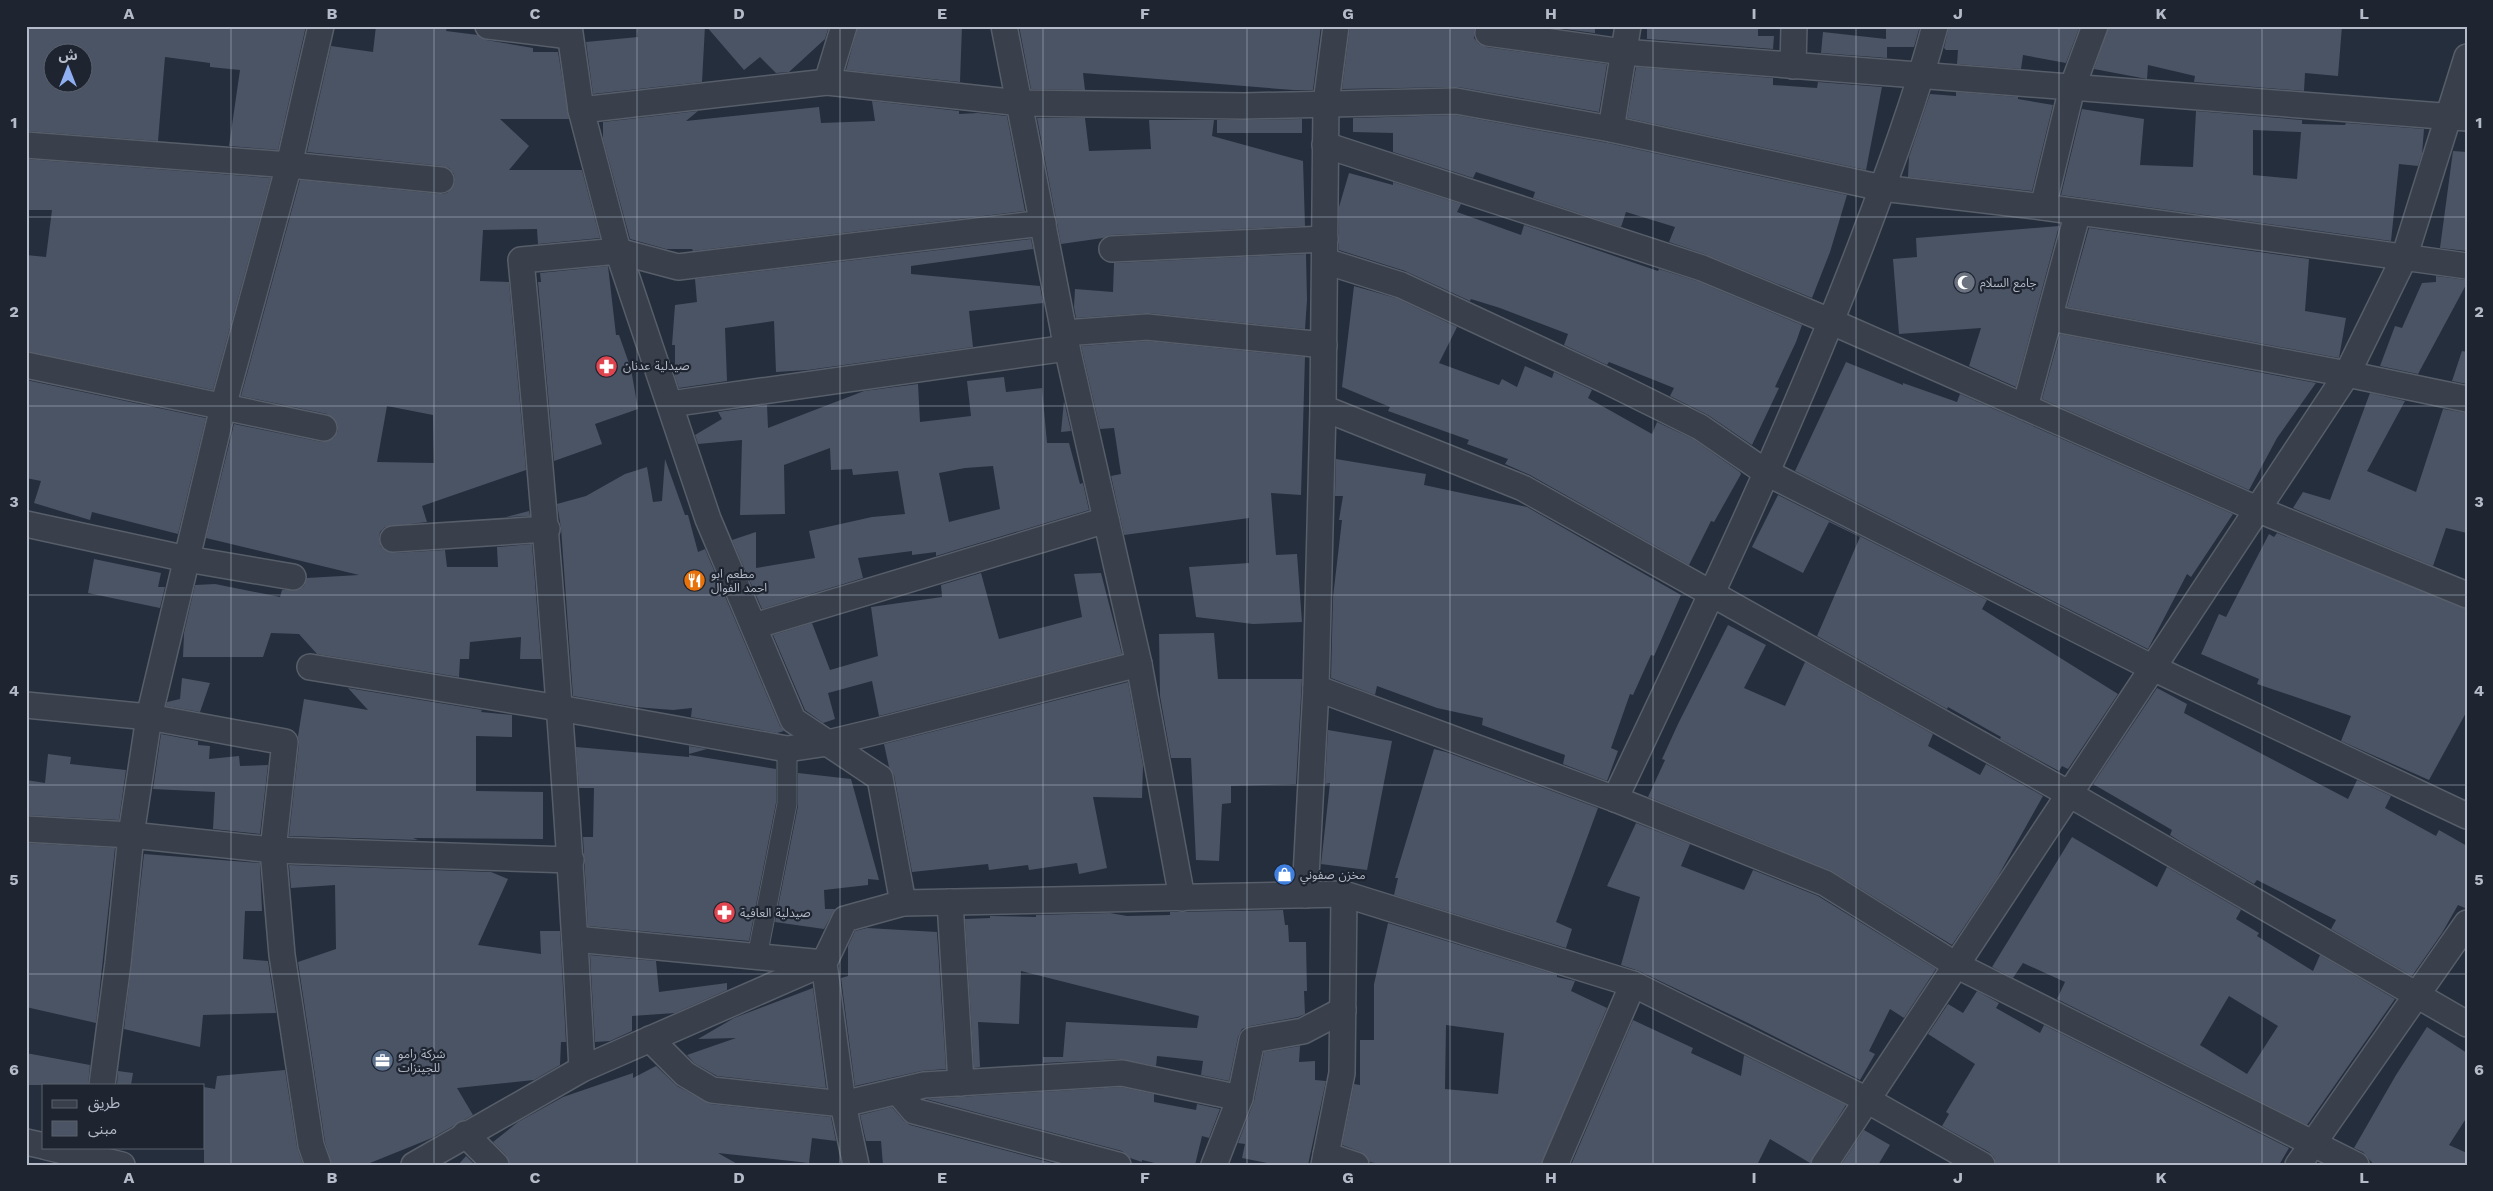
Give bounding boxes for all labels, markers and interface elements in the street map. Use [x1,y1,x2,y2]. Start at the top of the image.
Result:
text: A [124,4,135,23]
text: B [327,4,338,23]
text: C [530,4,541,23]
text: D [733,4,745,23]
text: E [937,4,947,23]
text: F [1140,4,1150,23]
text: G [1342,4,1354,23]
text: H [1545,4,1557,23]
text: I [1751,4,1757,23]
text: J [1953,4,1963,23]
text: K [2155,4,2167,23]
text: L [2359,4,2369,23]
north arrow [42,42,92,92]
text: ش [58,47,78,63]
text: 1 [11,113,17,132]
text: 1 [2476,113,2482,132]
mosque icon: جامع السلام [1952,271,1976,295]
place label: جامع السلام [1980,276,2037,292]
text: 2 [9,302,19,321]
text: 2 [2474,302,2484,321]
pharmacy icon: صيدلية عدنان [595,354,619,378]
place label: صيدلية عدنان [623,359,690,373]
text: 3 [9,492,19,511]
text: 3 [2474,492,2484,511]
place label: مطعم ابو احمد الفوال [711,567,767,595]
restaurant icon: مطعم ابو احمد الفوال [683,569,707,593]
text: 4 [9,681,19,700]
text: 4 [2474,681,2484,700]
shop icon: مخزن صفوني [1272,863,1296,887]
place label: مخزن صفوني [1300,868,1366,885]
text: 5 [9,870,19,889]
text: 5 [2474,870,2484,889]
pharmacy icon: صيدلية العافية [712,901,736,925]
place label: صيدلية العافية [740,906,811,920]
place label: شركة رامو للجينزات [398,1047,445,1075]
office icon: شركة رامو للجينزات [370,1049,394,1073]
text: 6 [9,1060,19,1079]
text: 6 [2474,1060,2484,1079]
legend [42,1084,205,1148]
text: طريق [88,1094,120,1113]
text: مبنى [88,1120,117,1138]
text: A [124,1168,135,1187]
text: B [327,1168,338,1187]
text: C [530,1168,541,1187]
text: D [733,1168,745,1187]
text: E [937,1168,947,1187]
text: F [1140,1168,1150,1187]
text: G [1342,1168,1354,1187]
text: H [1545,1168,1557,1187]
text: I [1751,1168,1757,1187]
text: J [1953,1168,1963,1187]
text: K [2155,1168,2167,1187]
text: L [2359,1168,2369,1187]

